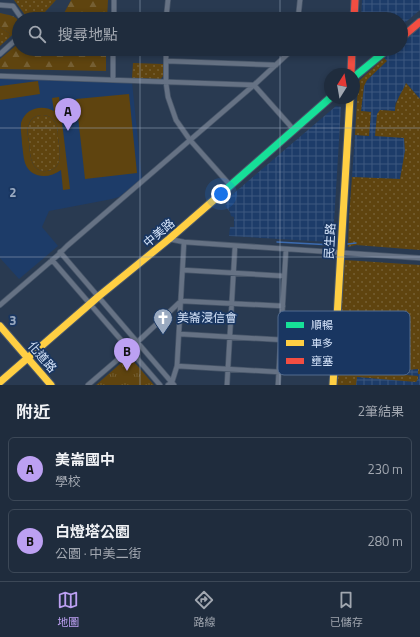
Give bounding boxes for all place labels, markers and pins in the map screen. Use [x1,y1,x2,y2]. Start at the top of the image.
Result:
pin: A [55,98,81,131]
church icon: 美崙浸信會 [152,307,174,335]
place label: 美崙浸信會 [177,308,237,327]
pin: B [114,338,140,371]

